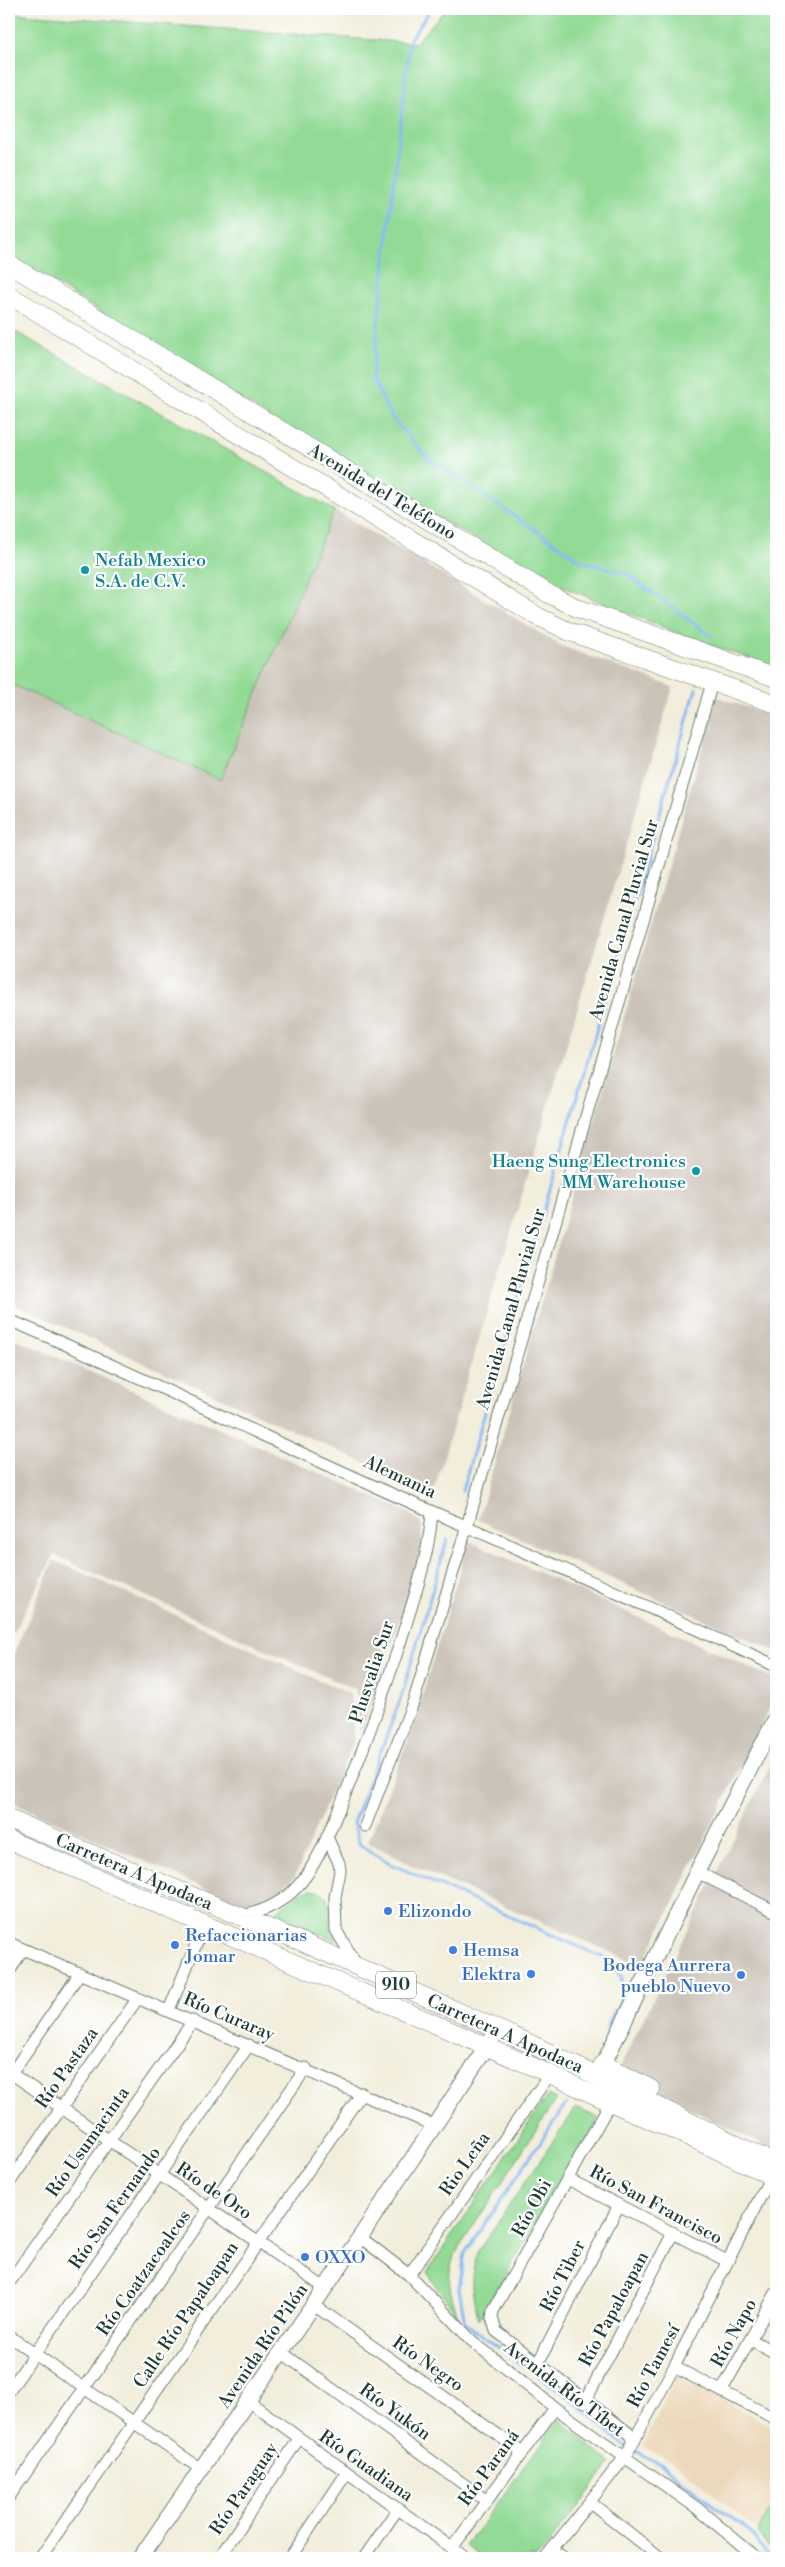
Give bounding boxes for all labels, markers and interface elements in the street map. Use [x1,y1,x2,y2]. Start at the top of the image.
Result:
street label: Avenida del Teléfono [303,438,460,545]
place label: Nefab Mexico S.A. de C.V. [95,549,206,593]
marker: Nefab Mexico S.A. de C.V. [79,564,91,576]
street label: Avenida Canal Pluvial Sur [584,816,664,1024]
place label: Haeng Sung Electronics MM Warehouse [492,1150,686,1194]
marker: Haeng Sung Electronics MM Warehouse [690,1165,702,1177]
street label: Avenida Canal Pluvial Sur [471,1205,551,1413]
street label: Alemania [359,1450,441,1504]
street label: Plusvalia Sur [345,1618,399,1726]
street label: Carretera A Apodaca [52,1828,217,1916]
place label: Elizondo [398,1900,472,1923]
marker: Elizondo [382,1905,394,1917]
place label: Refaccionarias Jomar [184,1924,307,1968]
marker: Refaccionarias Jomar [169,1939,181,1951]
place label: Hemsa [463,1939,520,1962]
marker: Hemsa [447,1944,459,1956]
place label: Bodega Aurrera pueblo Nuevo [602,1954,732,1998]
place label: Elektra [462,1963,522,1986]
marker: Elektra [525,1968,537,1980]
marker: Bodega Aurrera pueblo Nuevo [735,1969,747,1981]
road number: 910 [376,1972,416,1998]
street label: Río Curaray [180,1987,278,2047]
street label: Carretera A Apodaca [423,1989,588,2079]
street label: Río Pastaza [31,2022,104,2113]
street label: Río Usumacinta [41,2082,135,2202]
street label: Rio Leña [435,2127,496,2201]
street label: Río San Fernando [64,2142,166,2274]
street label: Río de Oro [172,2157,256,2225]
street label: Río San Francisco [586,2160,726,2250]
street label: Río Obi [507,2175,557,2241]
street label: Río Coatzacoalcos [92,2205,196,2340]
street label: Río Tiber [535,2236,591,2316]
street label: Calle Río Papaloapan [128,2237,244,2393]
place label: OXXO [315,2246,366,2269]
street label: Río Papaloapan [574,2247,654,2370]
marker: OXXO [299,2251,311,2263]
street label: Avenida Río Pilón [212,2279,313,2414]
street label: Río Napo [706,2295,762,2371]
street label: Río Tamesí [622,2319,686,2412]
street label: Río Negro [388,2331,468,2397]
street label: Avenida Río Tíbet [498,2335,629,2442]
street label: Río Yukón [355,2378,436,2446]
street label: Río Paraná [453,2424,525,2511]
street label: Río Guadiana [314,2425,418,2507]
street label: Río Paraguay [205,2438,284,2540]

